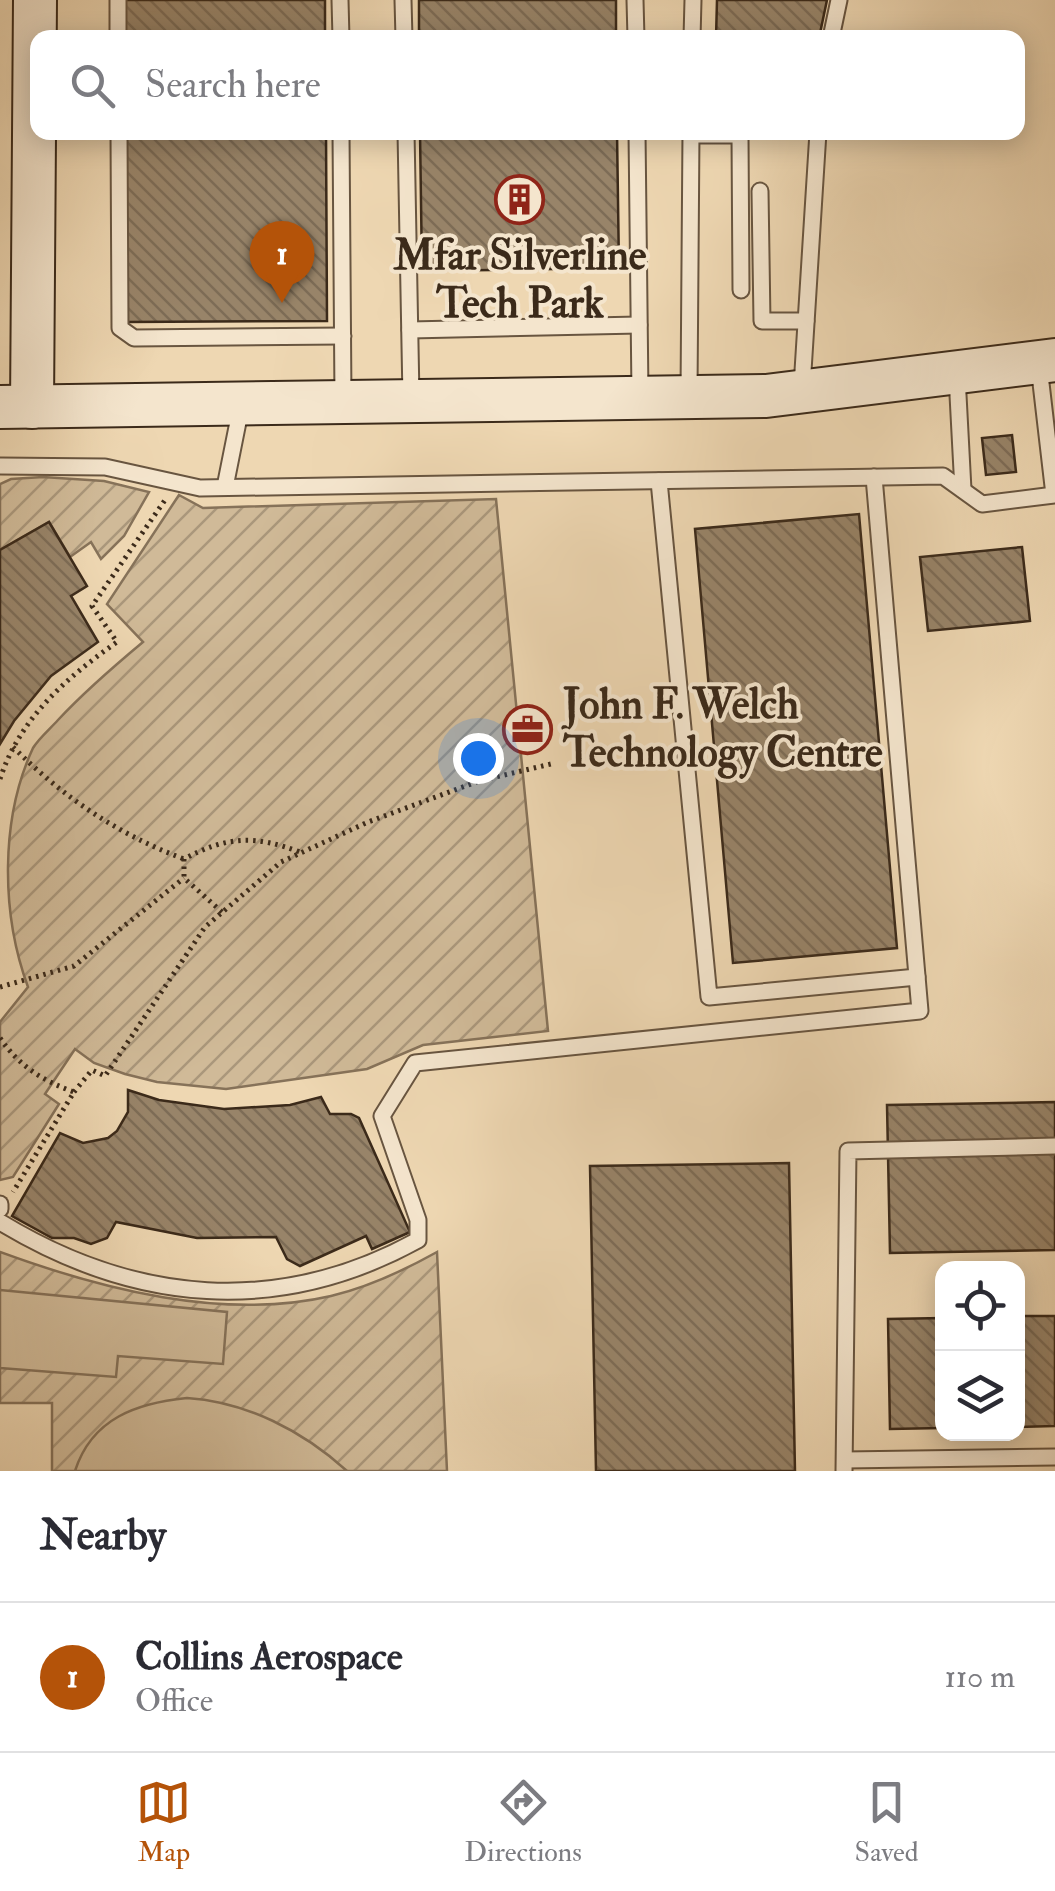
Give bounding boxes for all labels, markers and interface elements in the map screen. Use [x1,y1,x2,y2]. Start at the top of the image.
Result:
search box [30,30,1025,140]
icon: search [65,58,120,113]
text: Search here [145,61,321,109]
building icon: Mfar Silverline Tech Park [494,174,546,226]
pin: 1 [250,220,314,303]
place label: Mfar Silverline Tech Park [393,230,647,330]
place label: John F. Welch Technology Centre [561,679,883,780]
office icon: John F. Welch Technology Centre [502,703,554,755]
your location [453,733,504,784]
map controls [935,1261,1025,1441]
button: locate [935,1261,1025,1351]
button: layers [935,1351,1025,1441]
text: Nearby [40,1510,166,1562]
text: Collins Aerospace [135,1633,403,1681]
text: 1 [67,1657,78,1697]
text: 110 m [944,1657,1015,1697]
text: Office [135,1681,213,1721]
tab: Map [136,1775,191,1870]
tab: Directions [464,1775,582,1870]
tab: Saved [855,1775,919,1870]

